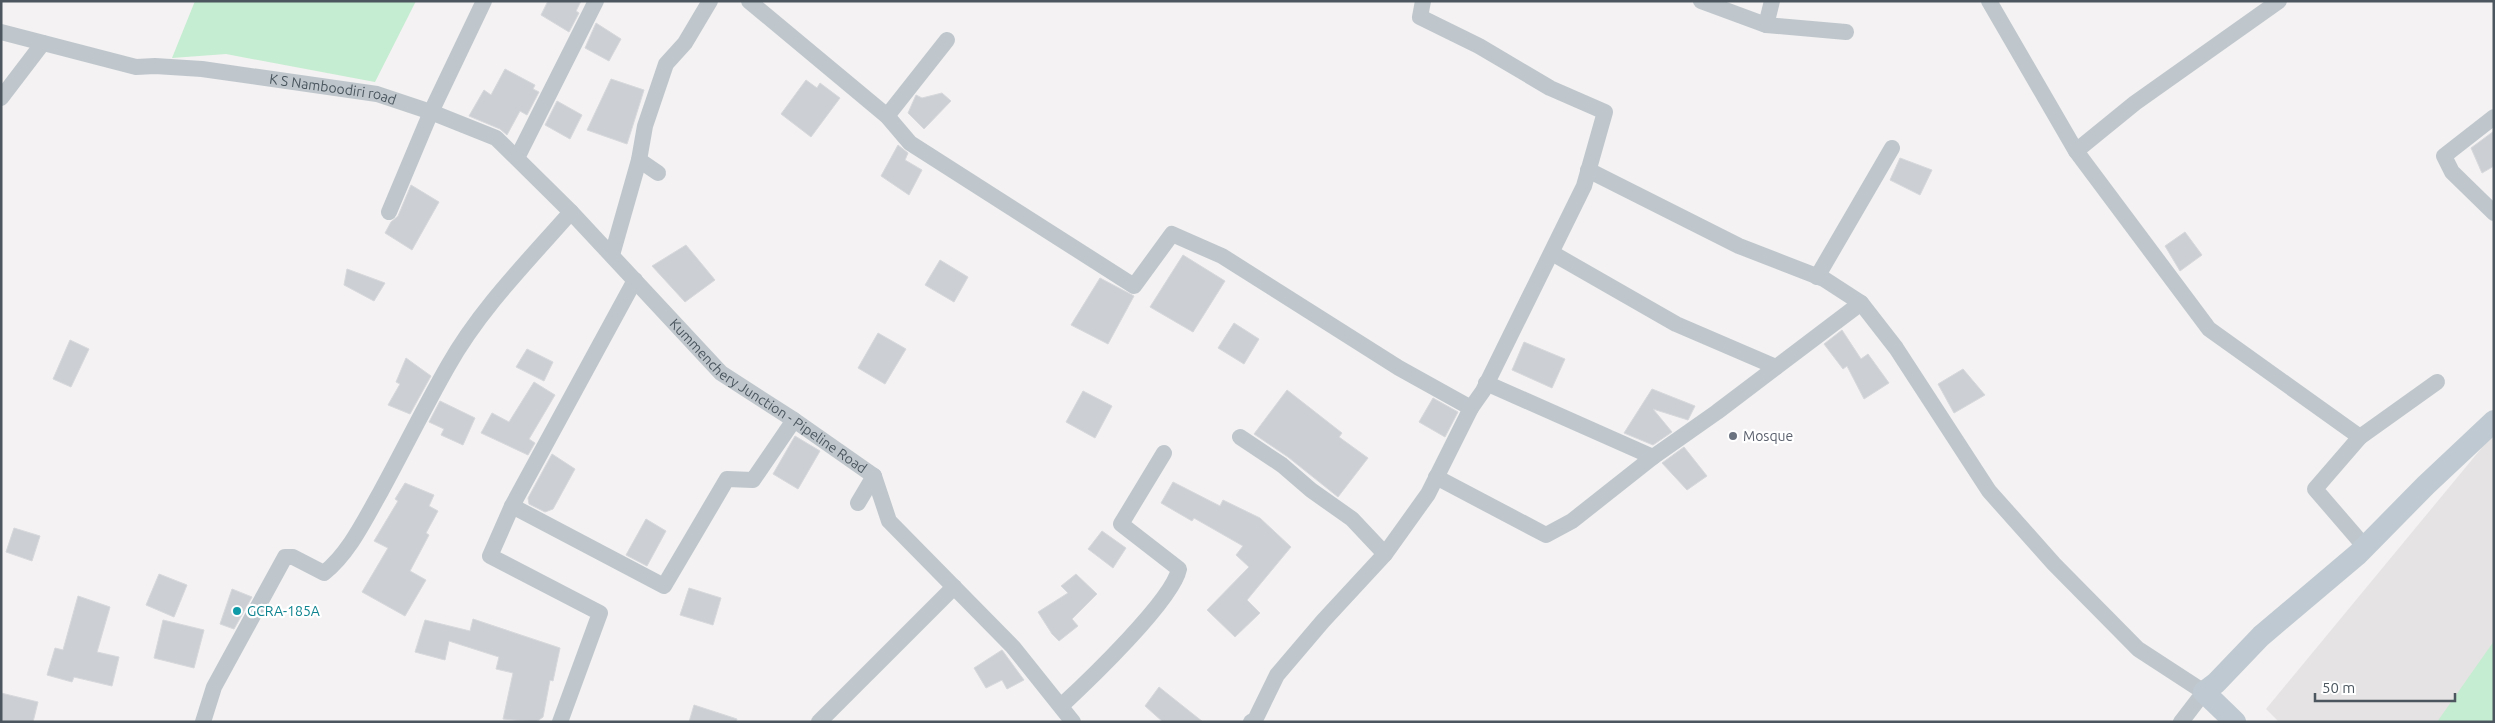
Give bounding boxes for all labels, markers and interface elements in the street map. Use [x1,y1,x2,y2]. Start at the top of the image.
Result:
street label: K S Namboodiri road [268,71,398,108]
street label: Kummenchery Junction - Pipeline Road [667,315,870,477]
place label: Mosque [1743,428,1793,444]
marker: Mosque [1727,430,1739,442]
place label: GCRA-185A [247,603,320,619]
marker: GCRA-185A [231,605,243,617]
scale bar [2315,670,2455,702]
text: 50 m [2322,679,2355,696]

